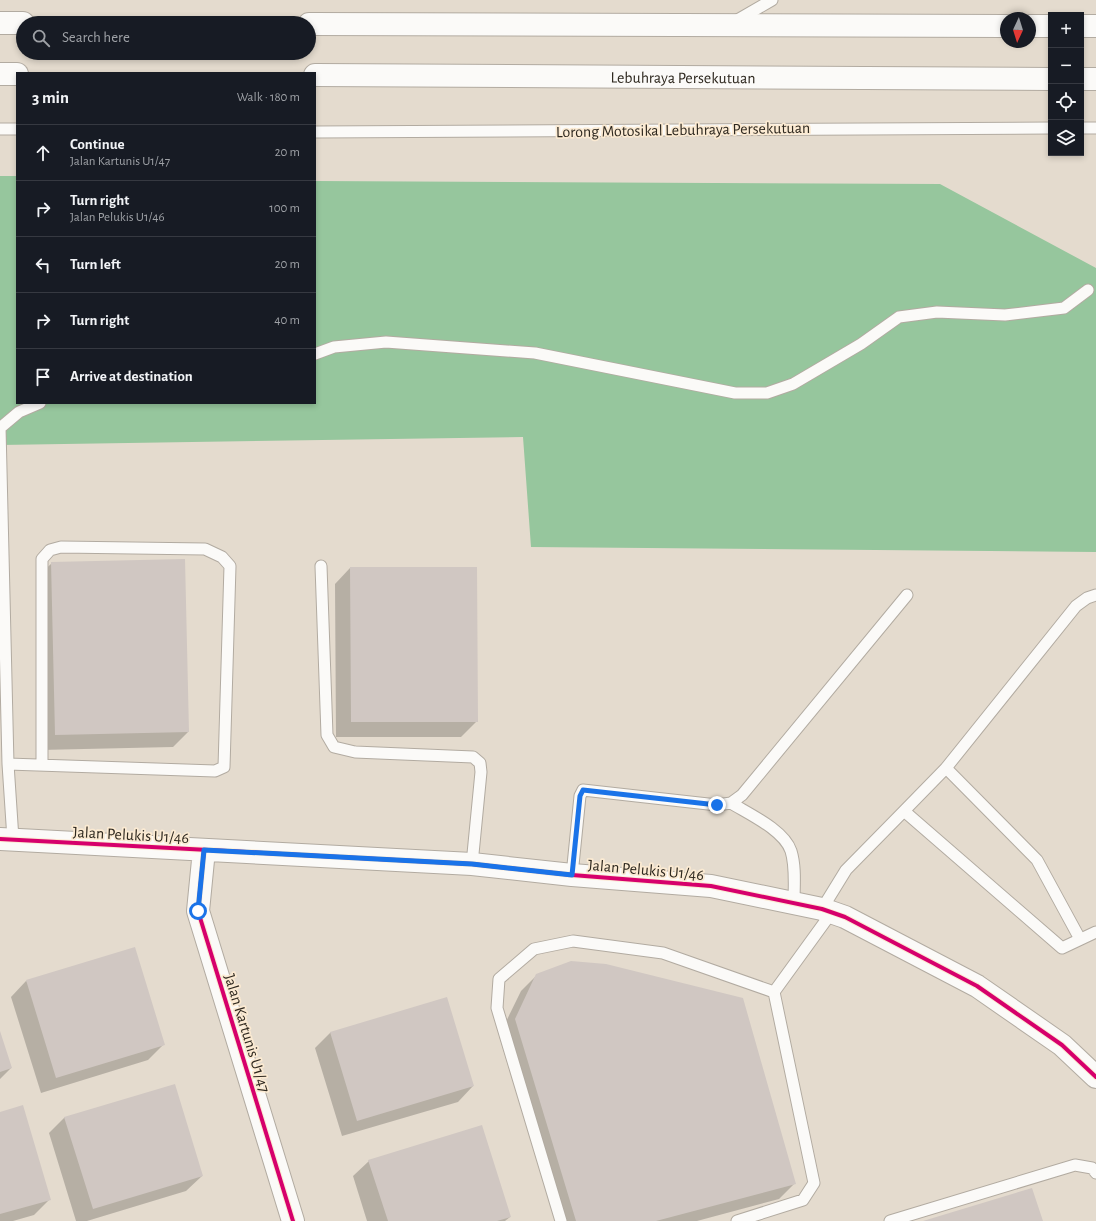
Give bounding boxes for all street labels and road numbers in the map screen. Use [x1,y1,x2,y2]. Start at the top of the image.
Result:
street label: Lebuhraya Persekutuan [610,70,756,87]
street label: Lorong Motosikal Lebuhraya Persekutuan [556,120,810,141]
street label: Jalan Pelukis U1/46 [72,824,189,846]
street label: Jalan Pelukis U1/46 [587,857,705,883]
street label: Jalan Kartunis U1/47 [221,972,273,1095]

